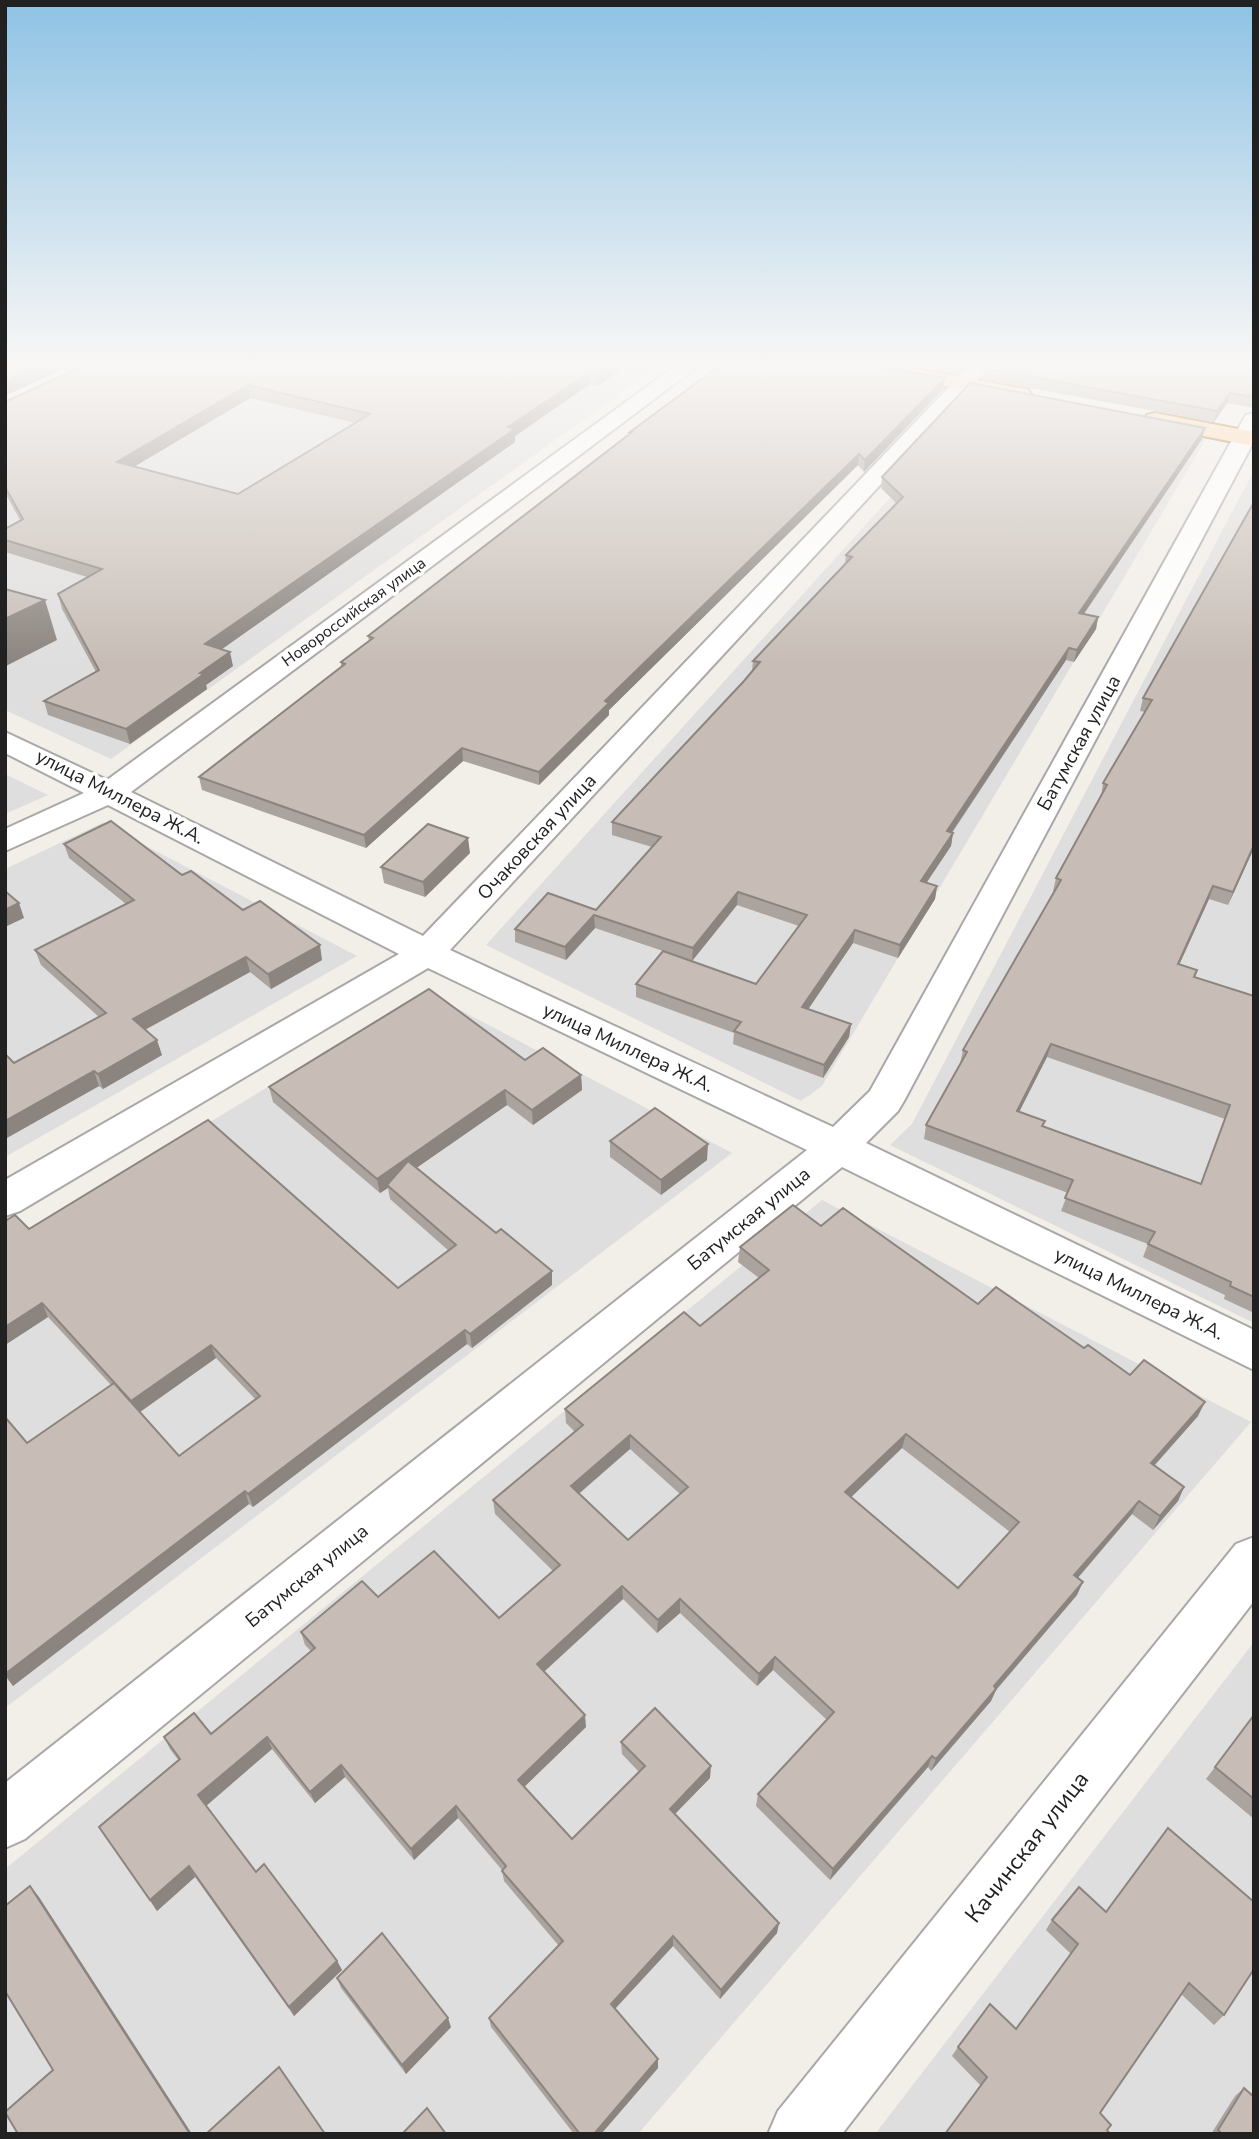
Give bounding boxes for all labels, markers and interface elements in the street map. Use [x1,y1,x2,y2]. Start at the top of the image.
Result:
street label: Новороссийская улица [277,552,431,672]
street label: Батумская улица [1031,671,1127,815]
street label: улица Миллера Ж.А. [31,743,209,851]
street label: Очаковская улица [472,768,602,906]
street label: улица Миллера Ж.А. [538,997,718,1099]
street label: Батумская улица [682,1161,816,1277]
street label: улица Миллера Ж.А. [1050,1242,1228,1346]
street label: Батумская улица [240,1518,374,1634]
street label: Качинская улица [958,1765,1096,1929]

